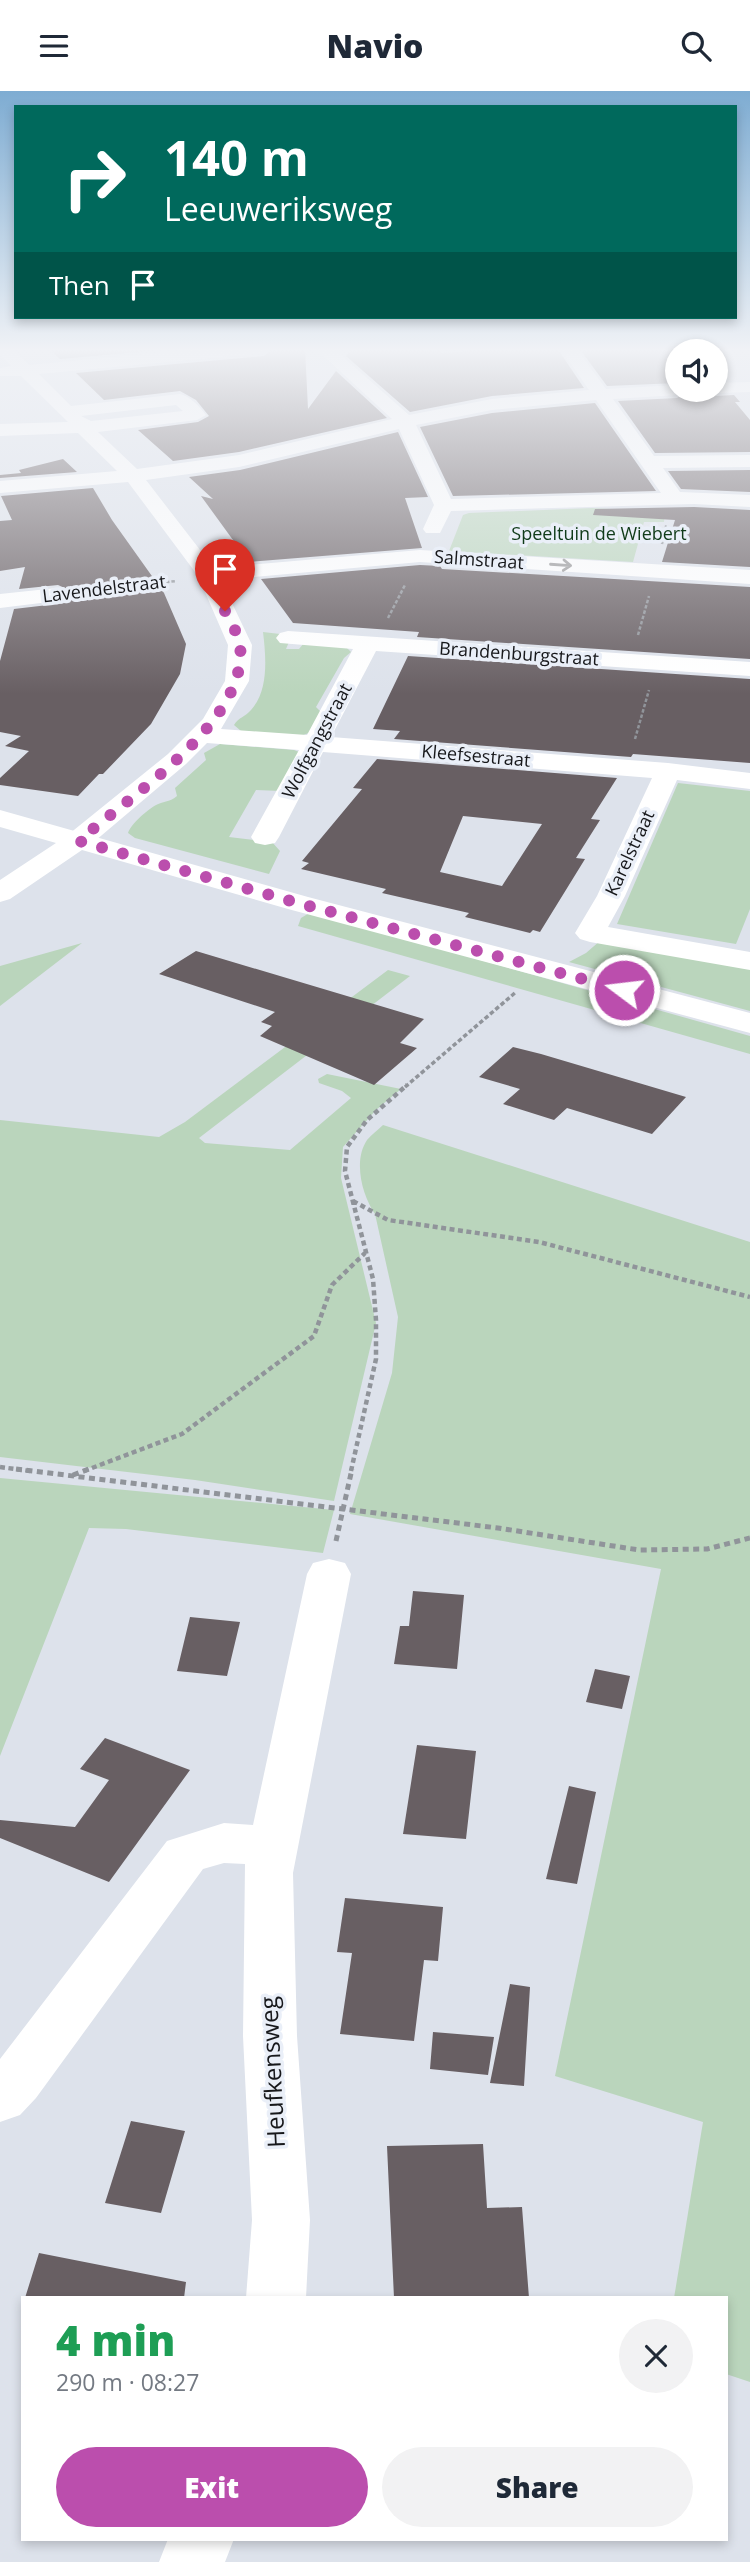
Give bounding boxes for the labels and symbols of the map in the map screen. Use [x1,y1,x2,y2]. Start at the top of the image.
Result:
park label: Speeltuin de Wiebert [511,521,687,545]
pin [195,539,255,611]
street label: Salmstraat [433,544,525,574]
one-way arrow [549,559,572,572]
street label: Lavendelstraat [41,569,167,607]
street label: Brandenburgstraat [438,635,600,671]
street label: Wolfgangstraat [276,679,357,802]
street label: Kleefsestraat [421,738,532,772]
street label: Karelstraat [599,806,659,899]
position arrow [587,953,661,1027]
street label: Heufkensweg [251,1996,292,2148]

